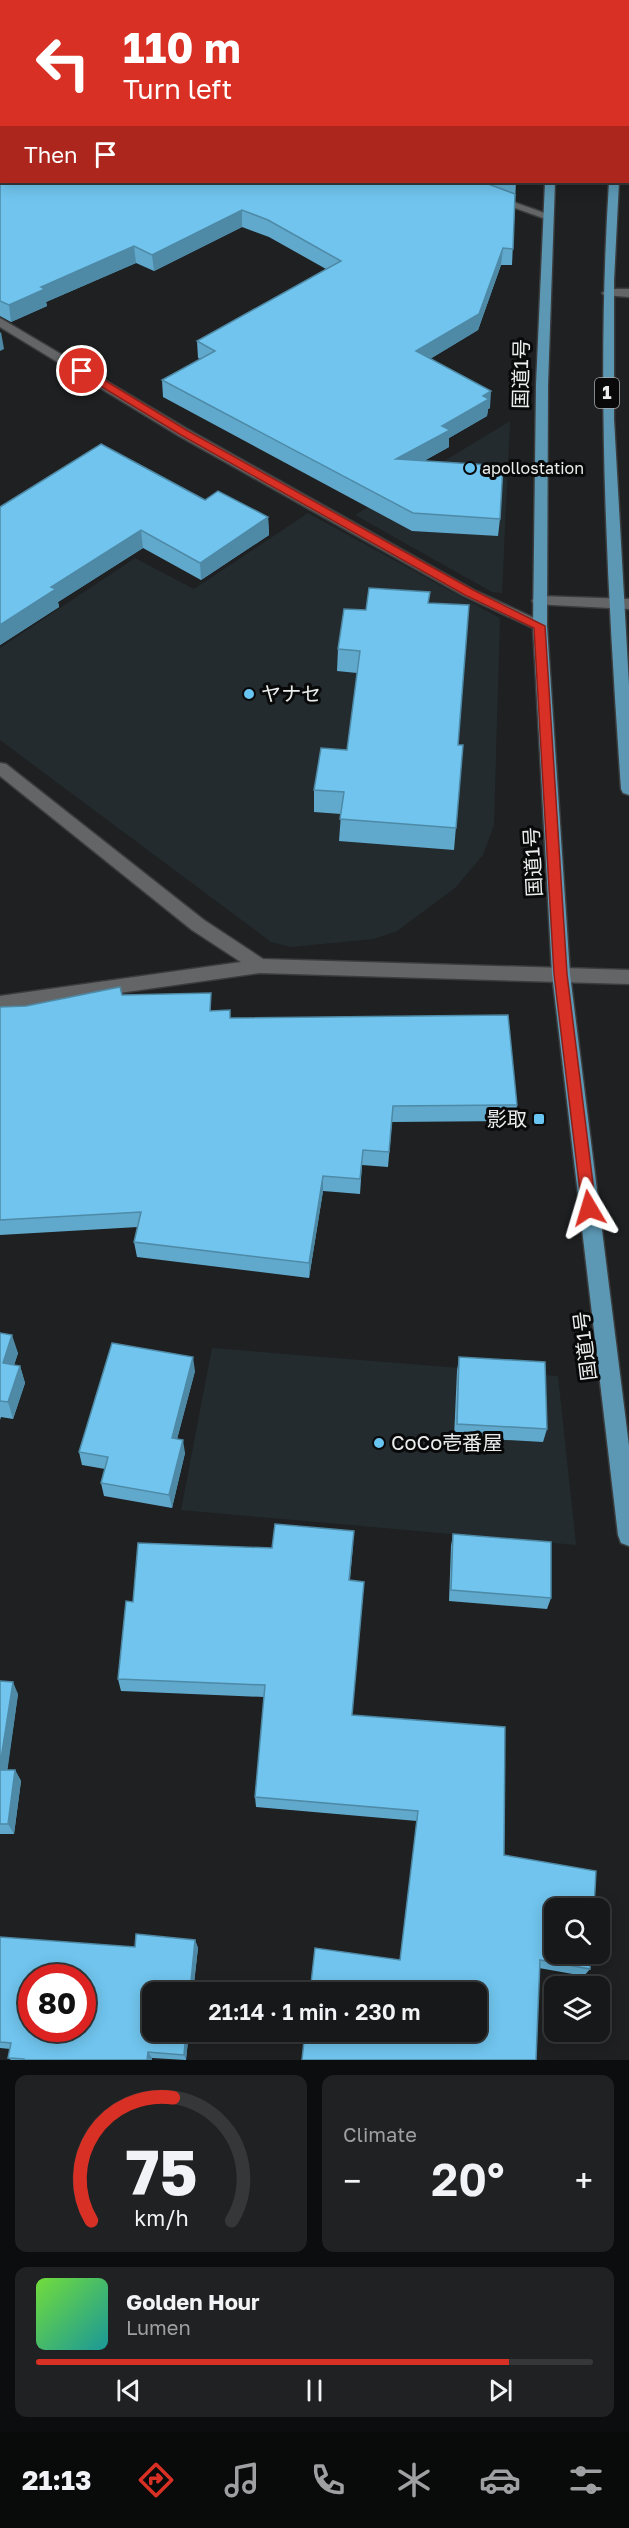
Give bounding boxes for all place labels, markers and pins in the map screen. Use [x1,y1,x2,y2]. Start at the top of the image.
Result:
pin [56,345,107,396]
place label: apollostation [482,458,584,478]
marker: apollostation [463,461,477,475]
place label: ヤナセ [261,681,321,705]
marker: ヤナセ [242,687,256,701]
place label: 影取 [487,1106,527,1130]
marker: 影取 [532,1112,546,1126]
place label: CoCo壱番屋 [391,1430,502,1454]
marker: CoCo壱番屋 [372,1436,386,1450]

